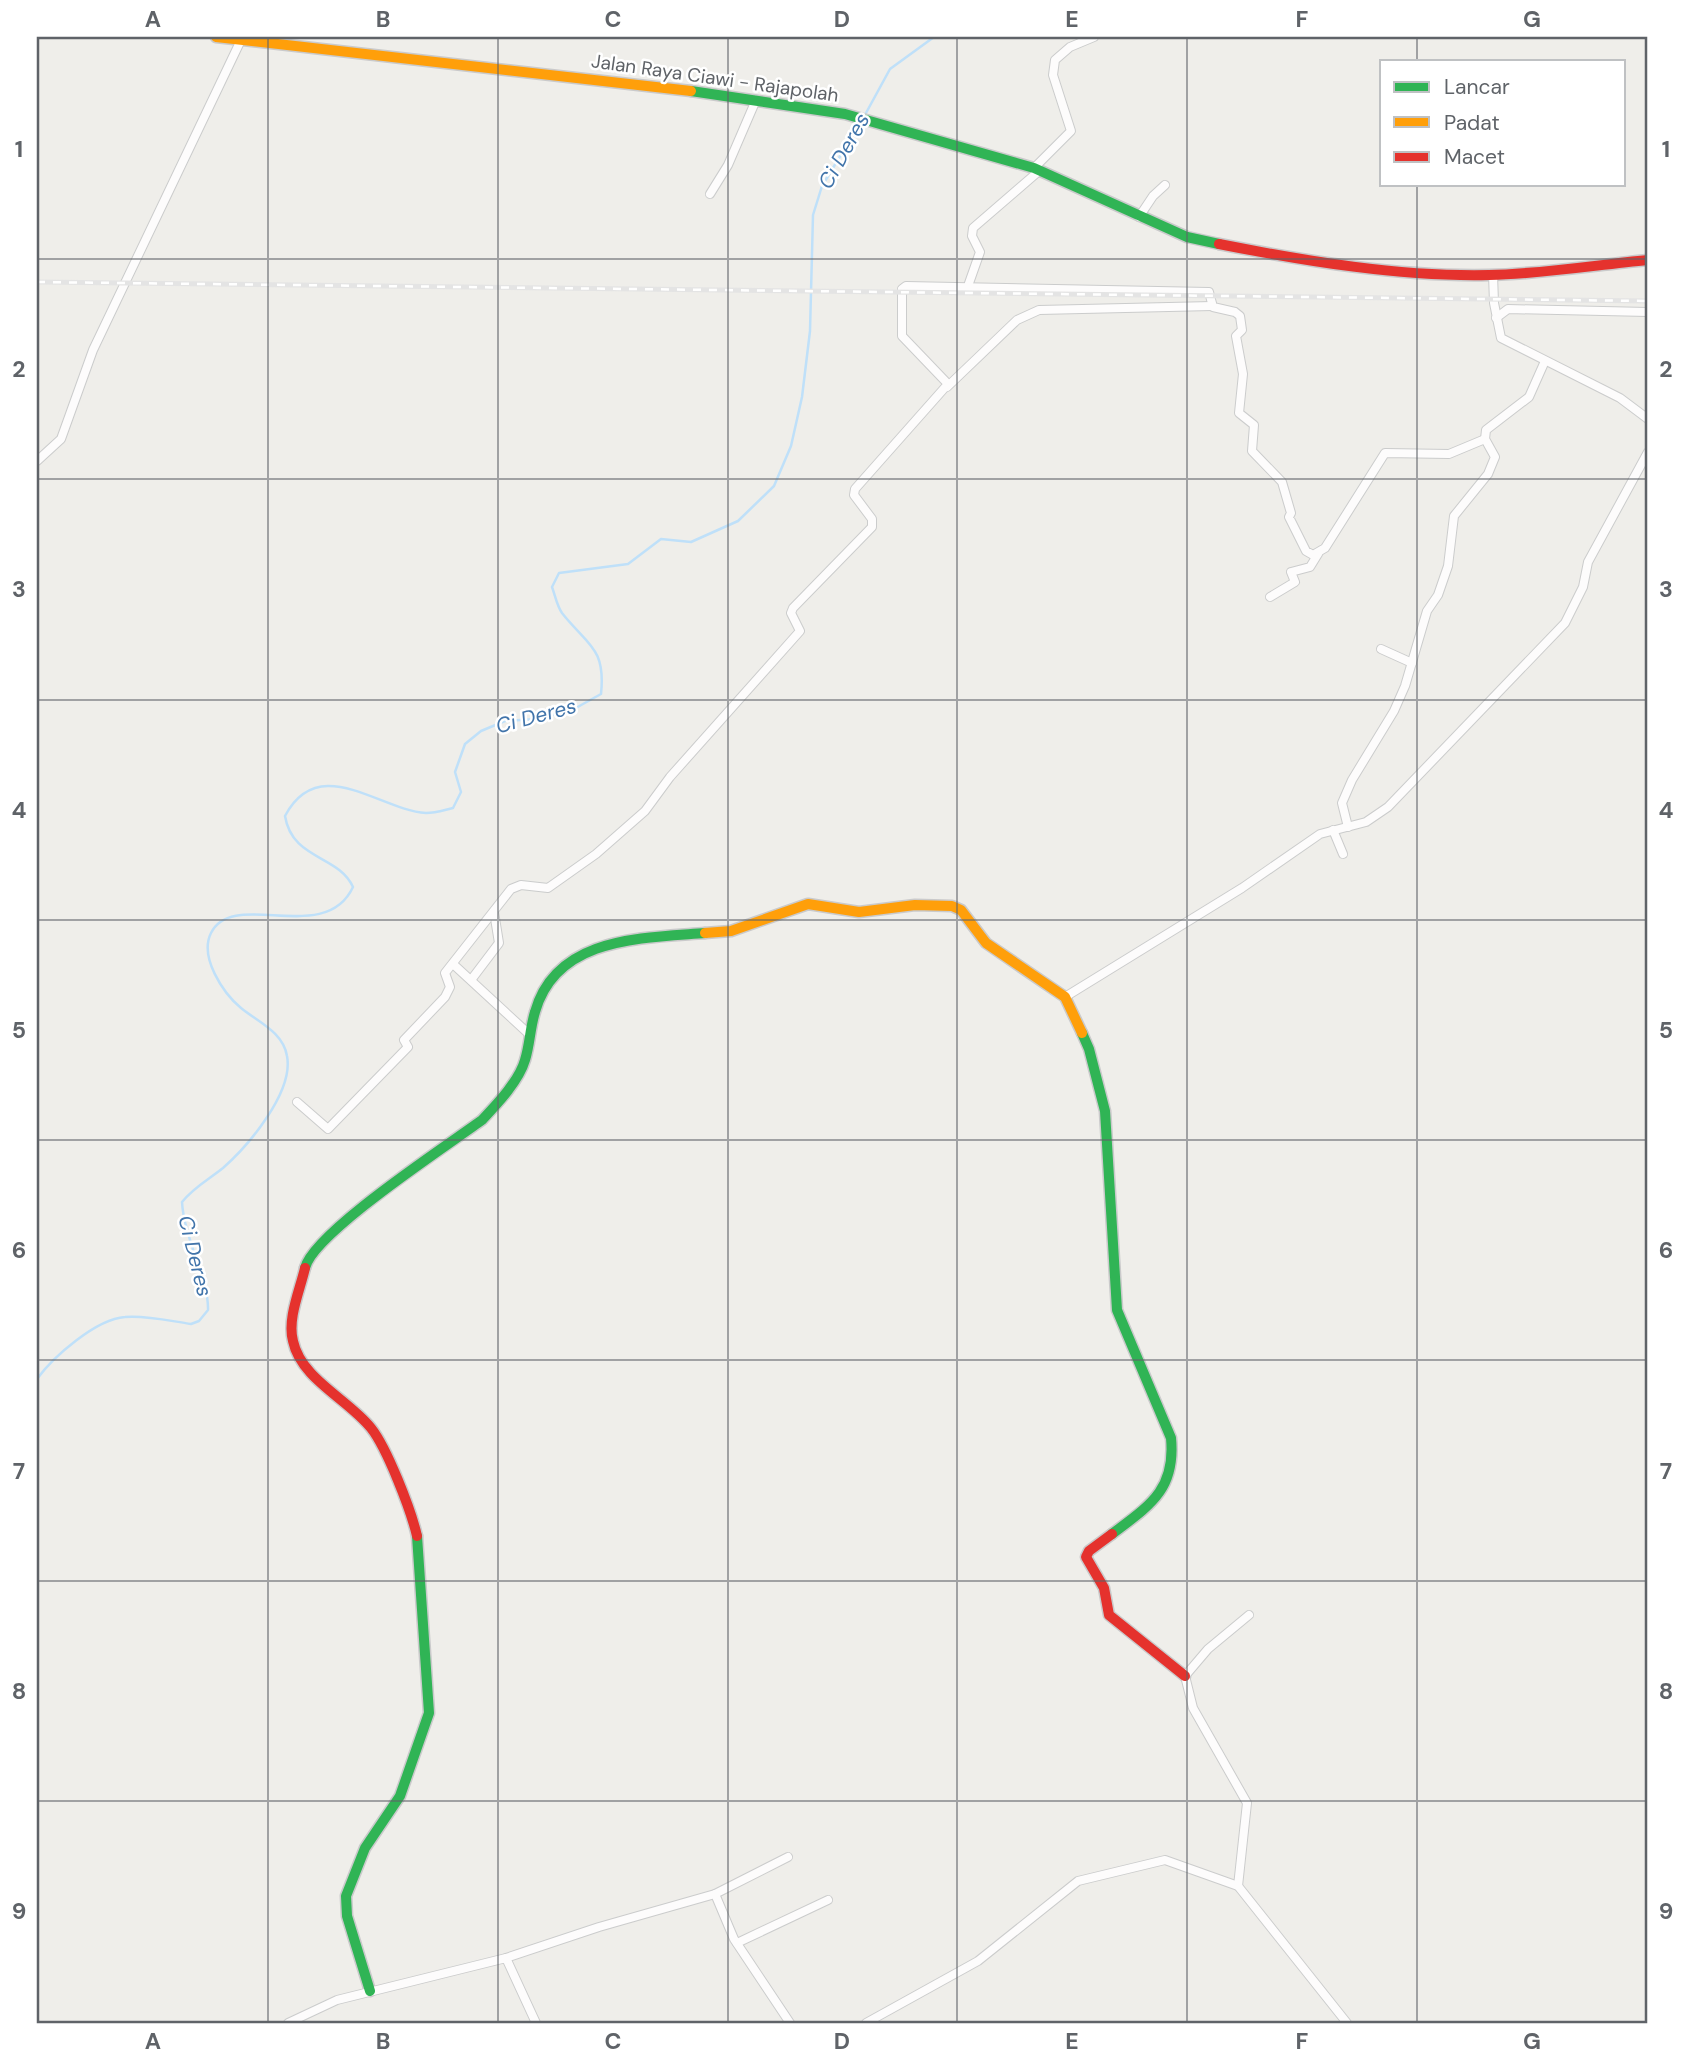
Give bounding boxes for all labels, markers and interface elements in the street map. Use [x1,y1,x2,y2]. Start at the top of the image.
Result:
text: A [145,4,161,34]
text: B [376,4,390,34]
text: C [605,4,621,34]
text: D [834,4,850,34]
text: E [1065,4,1079,34]
text: F [1296,4,1309,34]
text: G [1523,4,1541,34]
street label: Jalan Raya Ciawi - Rajapolah [590,48,840,108]
legend [1380,60,1626,186]
text: Lancar [1444,73,1510,101]
water label: Ci Deres [812,108,876,194]
text: Padat [1444,109,1500,137]
text: 1 [15,134,23,164]
text: 1 [1662,134,1670,164]
text: Macet [1444,143,1505,171]
text: 2 [12,354,26,384]
text: 2 [1659,354,1673,384]
text: 3 [12,574,26,604]
text: 3 [1659,574,1673,604]
water label: Ci Deres [492,692,580,740]
text: 4 [12,795,27,825]
text: 4 [1659,795,1674,825]
text: 5 [12,1015,26,1045]
text: 5 [1659,1015,1673,1045]
water label: Ci Deres [171,1213,219,1299]
text: 6 [12,1235,26,1265]
text: 6 [1659,1235,1673,1265]
text: 7 [13,1456,25,1486]
text: 7 [1660,1456,1672,1486]
text: 8 [12,1676,26,1706]
text: 8 [1659,1676,1673,1706]
text: 9 [12,1896,26,1926]
text: 9 [1659,1896,1673,1926]
text: A [145,2026,161,2056]
text: B [376,2026,390,2056]
text: C [605,2026,621,2056]
text: D [834,2026,850,2056]
text: E [1065,2026,1079,2056]
text: F [1296,2026,1309,2056]
text: G [1523,2026,1541,2056]

